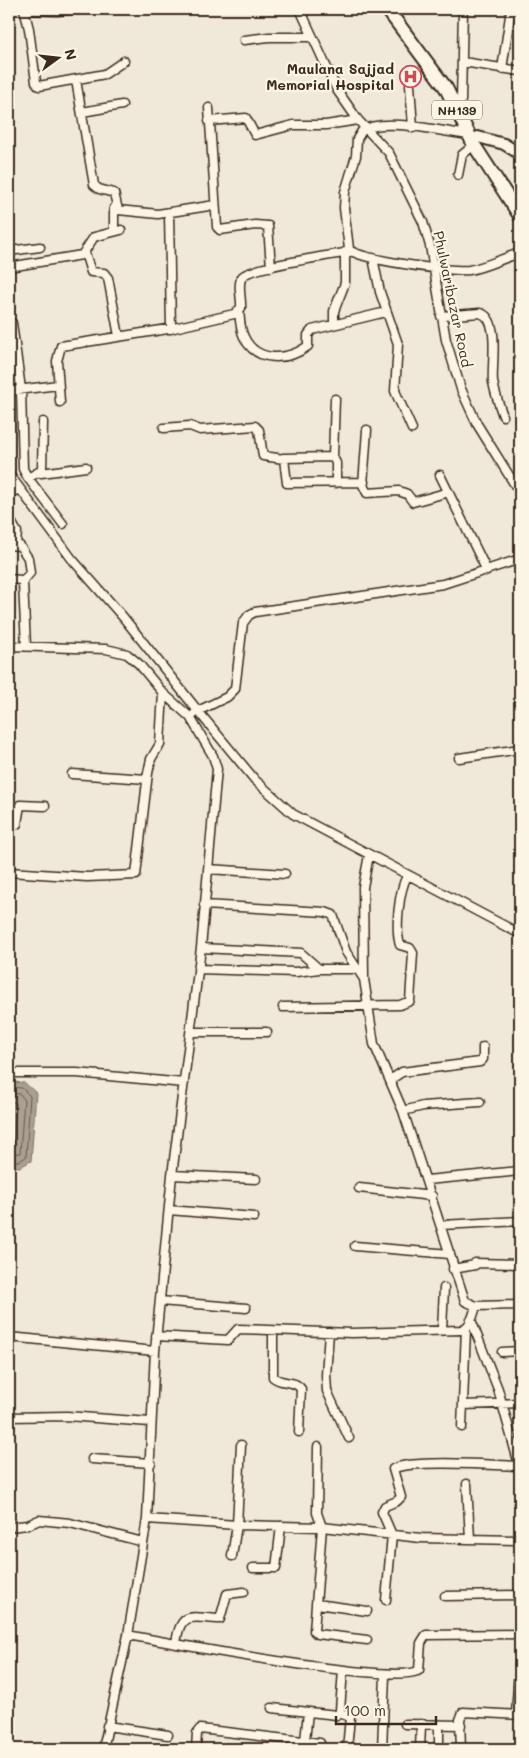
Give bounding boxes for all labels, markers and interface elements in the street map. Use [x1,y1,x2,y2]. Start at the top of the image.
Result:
north arrow [32,32,82,82]
text: N [60,47,82,62]
place label: Maulana Sajjad Memorial Hospital [266,59,394,94]
hospital icon: Maulana Sajjad Memorial Hospital [398,64,422,88]
road number: NH139 [432,100,482,120]
street label: Phulwaribazar Road [429,229,477,369]
scale bar [336,1693,436,1725]
text: 100 m [344,1700,386,1720]

